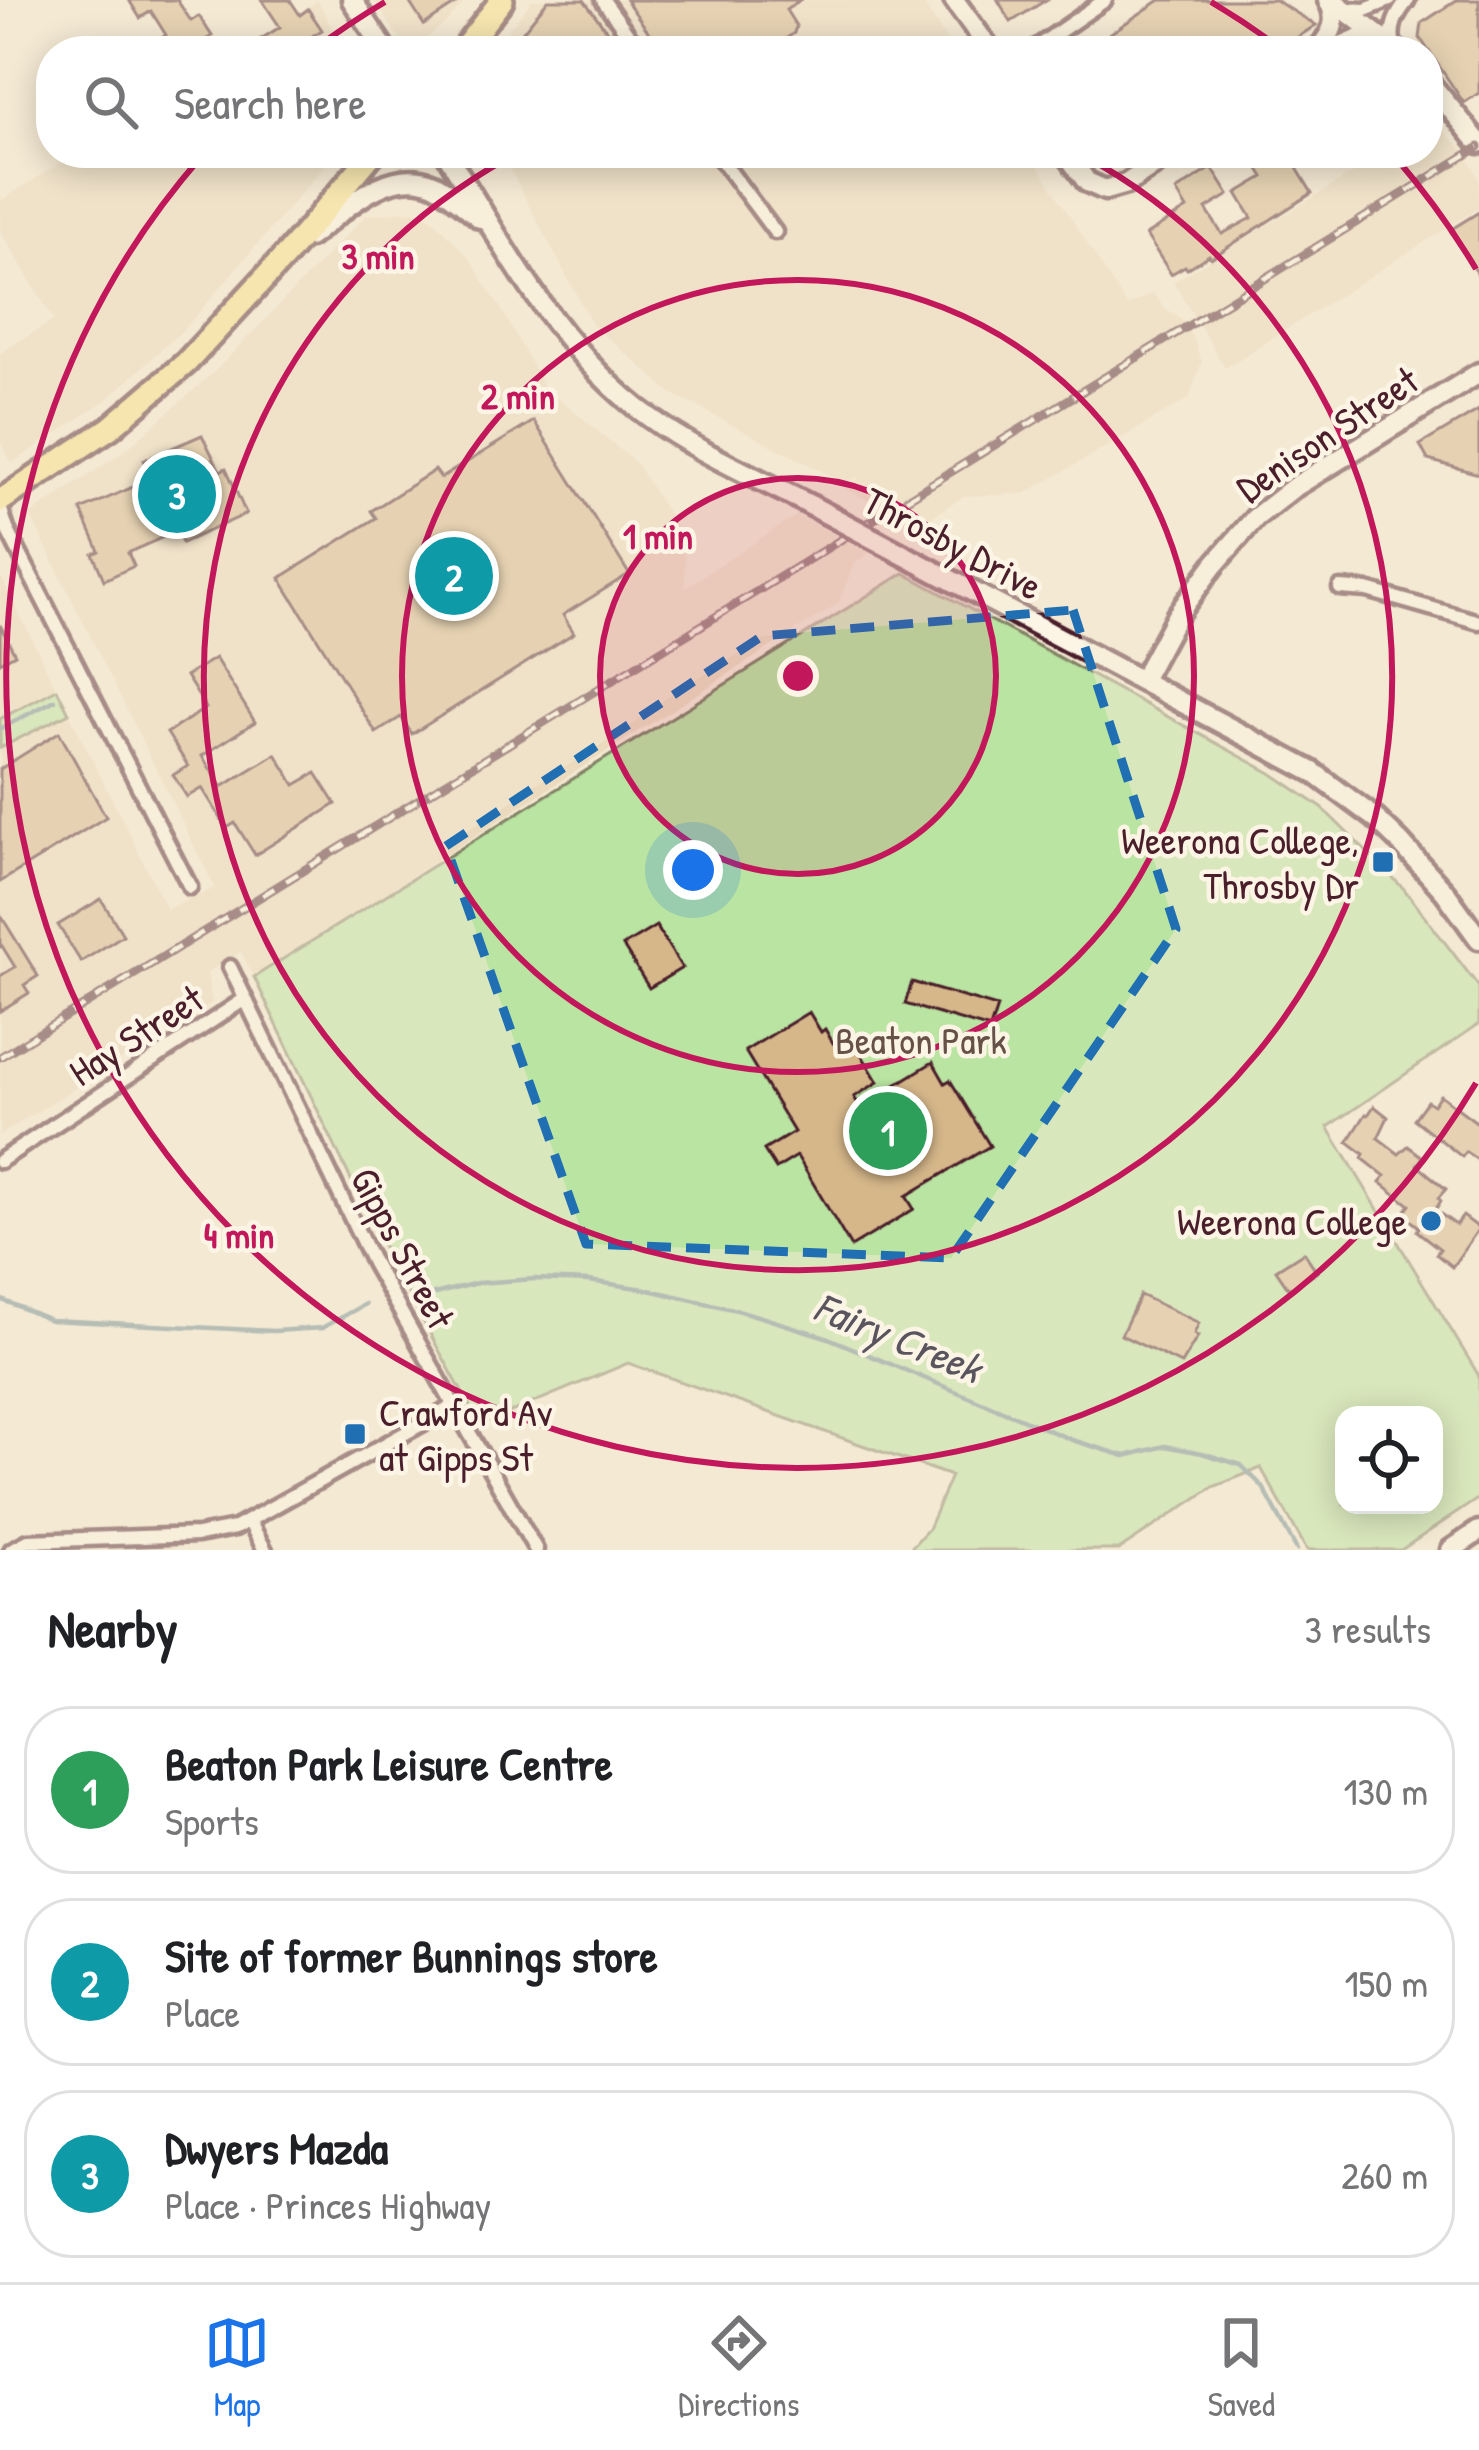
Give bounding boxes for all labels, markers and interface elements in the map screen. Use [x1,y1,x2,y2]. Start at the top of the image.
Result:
search box [36,36,1443,168]
icon: search [78,69,144,135]
text: Search here [174,72,366,133]
text: 3 min [341,231,415,280]
street label: Denison Street [1225,353,1428,514]
text: 2 min [481,371,555,420]
pin: 3 [138,449,216,539]
street label: Throsby Drive [855,473,1052,612]
text: 1 min [623,511,693,560]
pin: 2 [415,531,493,621]
centre of rings [777,655,819,697]
place label: Weerona College, Throsby Dr [1121,813,1359,911]
your location [663,840,723,900]
marker: Weerona College, Throsby Dr [1370,849,1396,875]
street label: Hay Street [58,971,213,1098]
park label: Beaton Park [835,1013,1007,1066]
pin: 1 [849,1086,927,1176]
street label: Gipps Street [339,1158,468,1338]
place label: Weerona College [1177,1194,1407,1247]
marker: Weerona College [1418,1208,1444,1234]
text: 4 min [204,1210,274,1259]
water label: Fairy Creek [806,1277,993,1397]
place label: Crawford Av at Gipps St [379,1385,553,1483]
map controls [1335,1406,1443,1514]
button: locate [1335,1406,1443,1514]
marker: Crawford Av at Gipps St [342,1421,368,1447]
text: Nearby [48,1594,178,1663]
text: 3 results [1305,1602,1431,1655]
text: Beaton Park Leisure Centre [165,1733,613,1794]
text: 1 [83,1764,97,1817]
text: 130 m [1343,1764,1428,1817]
text: Sports [165,1794,259,1847]
text: Site of former Bunnings store [165,1925,658,1986]
text: 2 [81,1956,99,2009]
text: 150 m [1344,1956,1428,2009]
text: Place [165,1986,240,2039]
text: Dwyers Mazda [165,2117,388,2178]
text: 3 [81,2148,99,2201]
text: 260 m [1341,2148,1428,2201]
text: Place · Princes Highway [165,2178,491,2231]
tab: Map [204,2310,270,2426]
tab: Directions [678,2310,800,2426]
tab: Saved [1208,2310,1275,2426]

